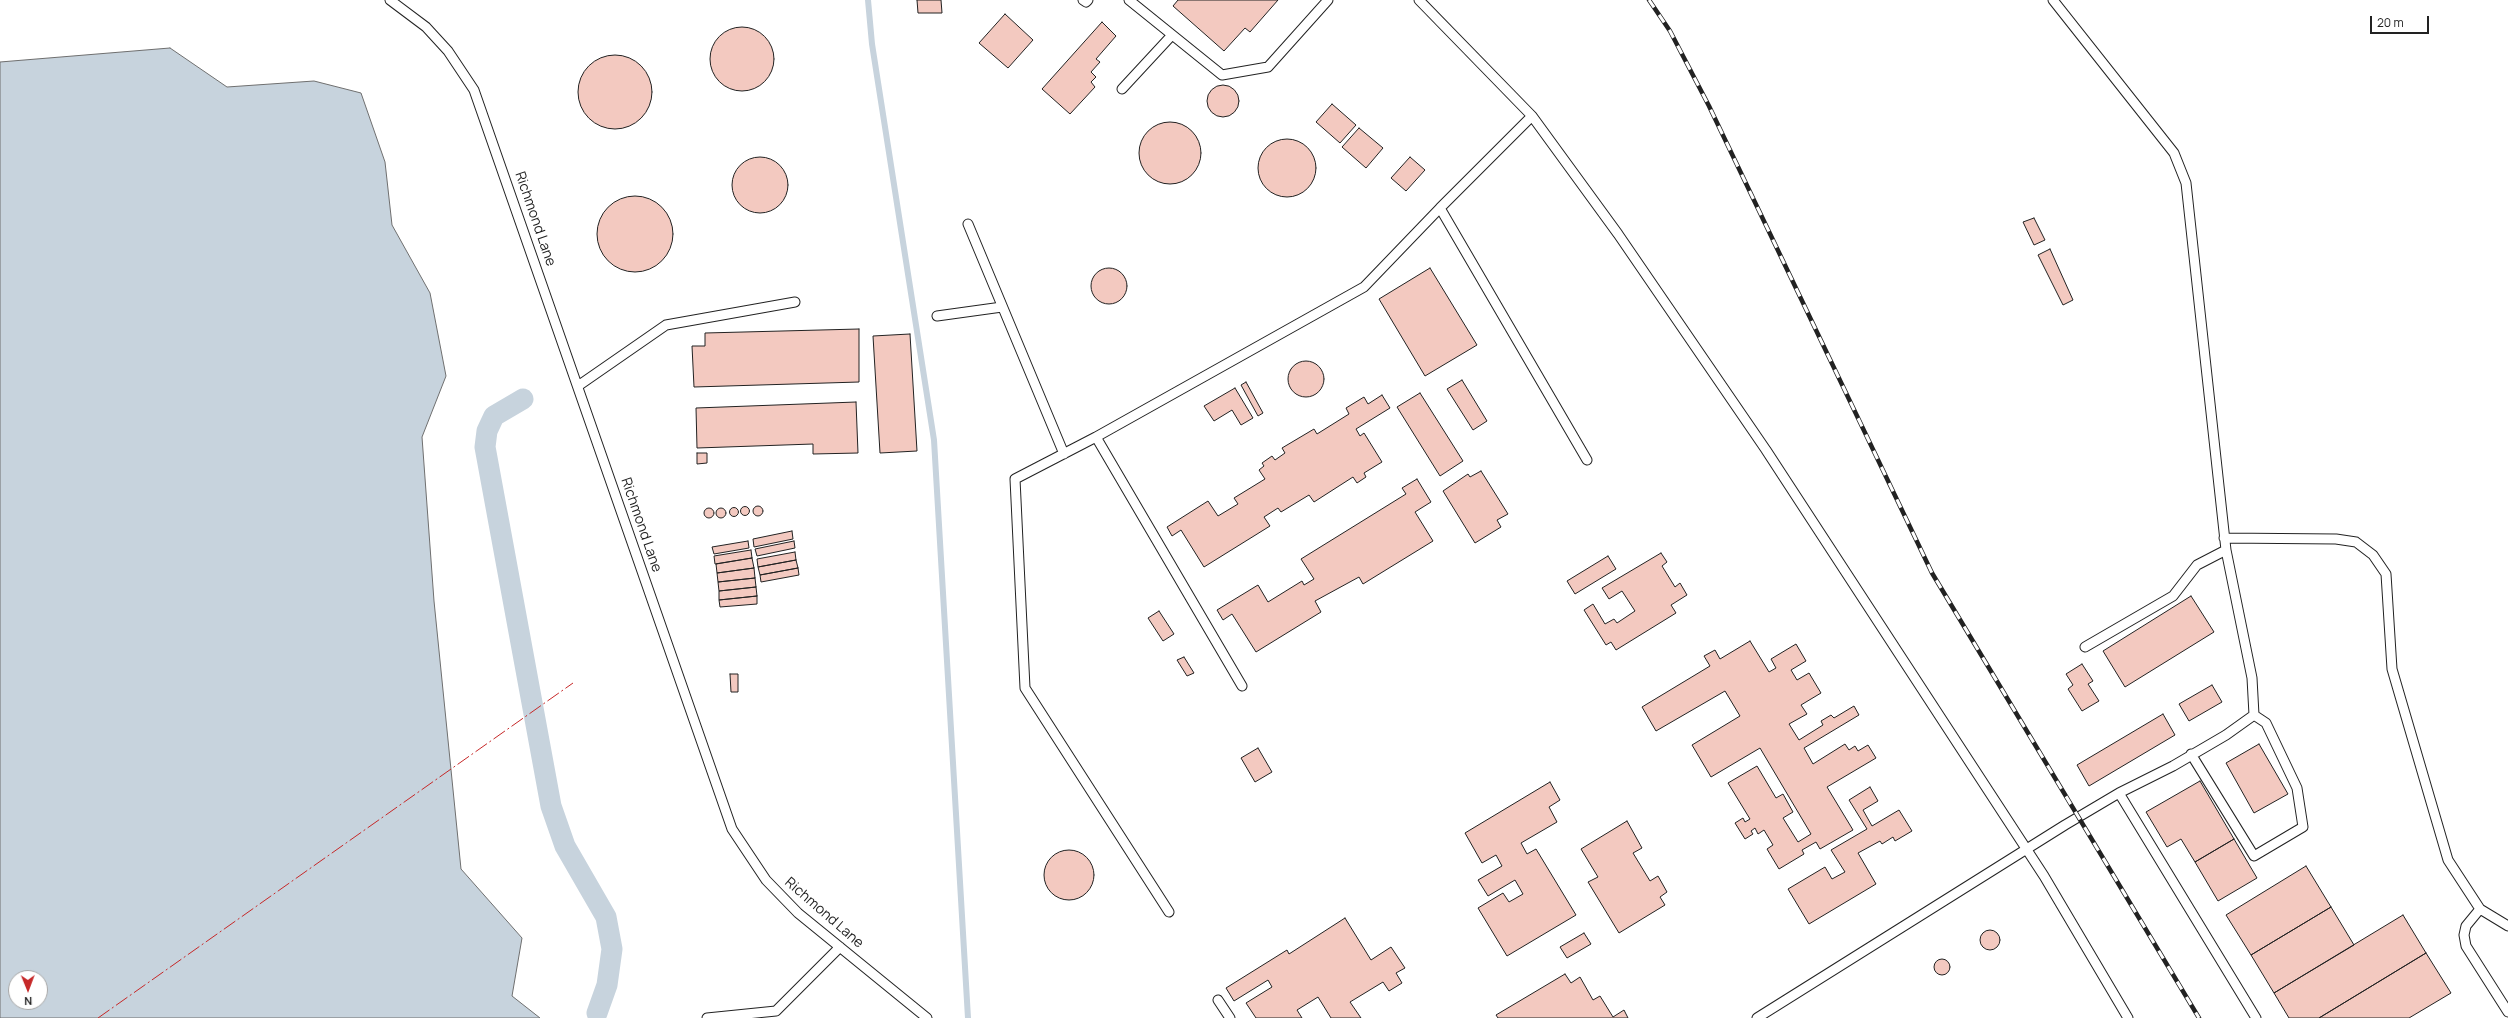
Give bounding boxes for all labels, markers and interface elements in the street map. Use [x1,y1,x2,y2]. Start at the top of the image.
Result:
scale bar [2372,8,2431,34]
text: 20 m [2377,14,2404,31]
street label: Richmond Lane [511,169,559,269]
street label: Richmond Lane [617,475,665,575]
street label: Richmond Lane [781,874,867,952]
north arrow [8,970,48,1010]
text: N [24,994,32,1009]

